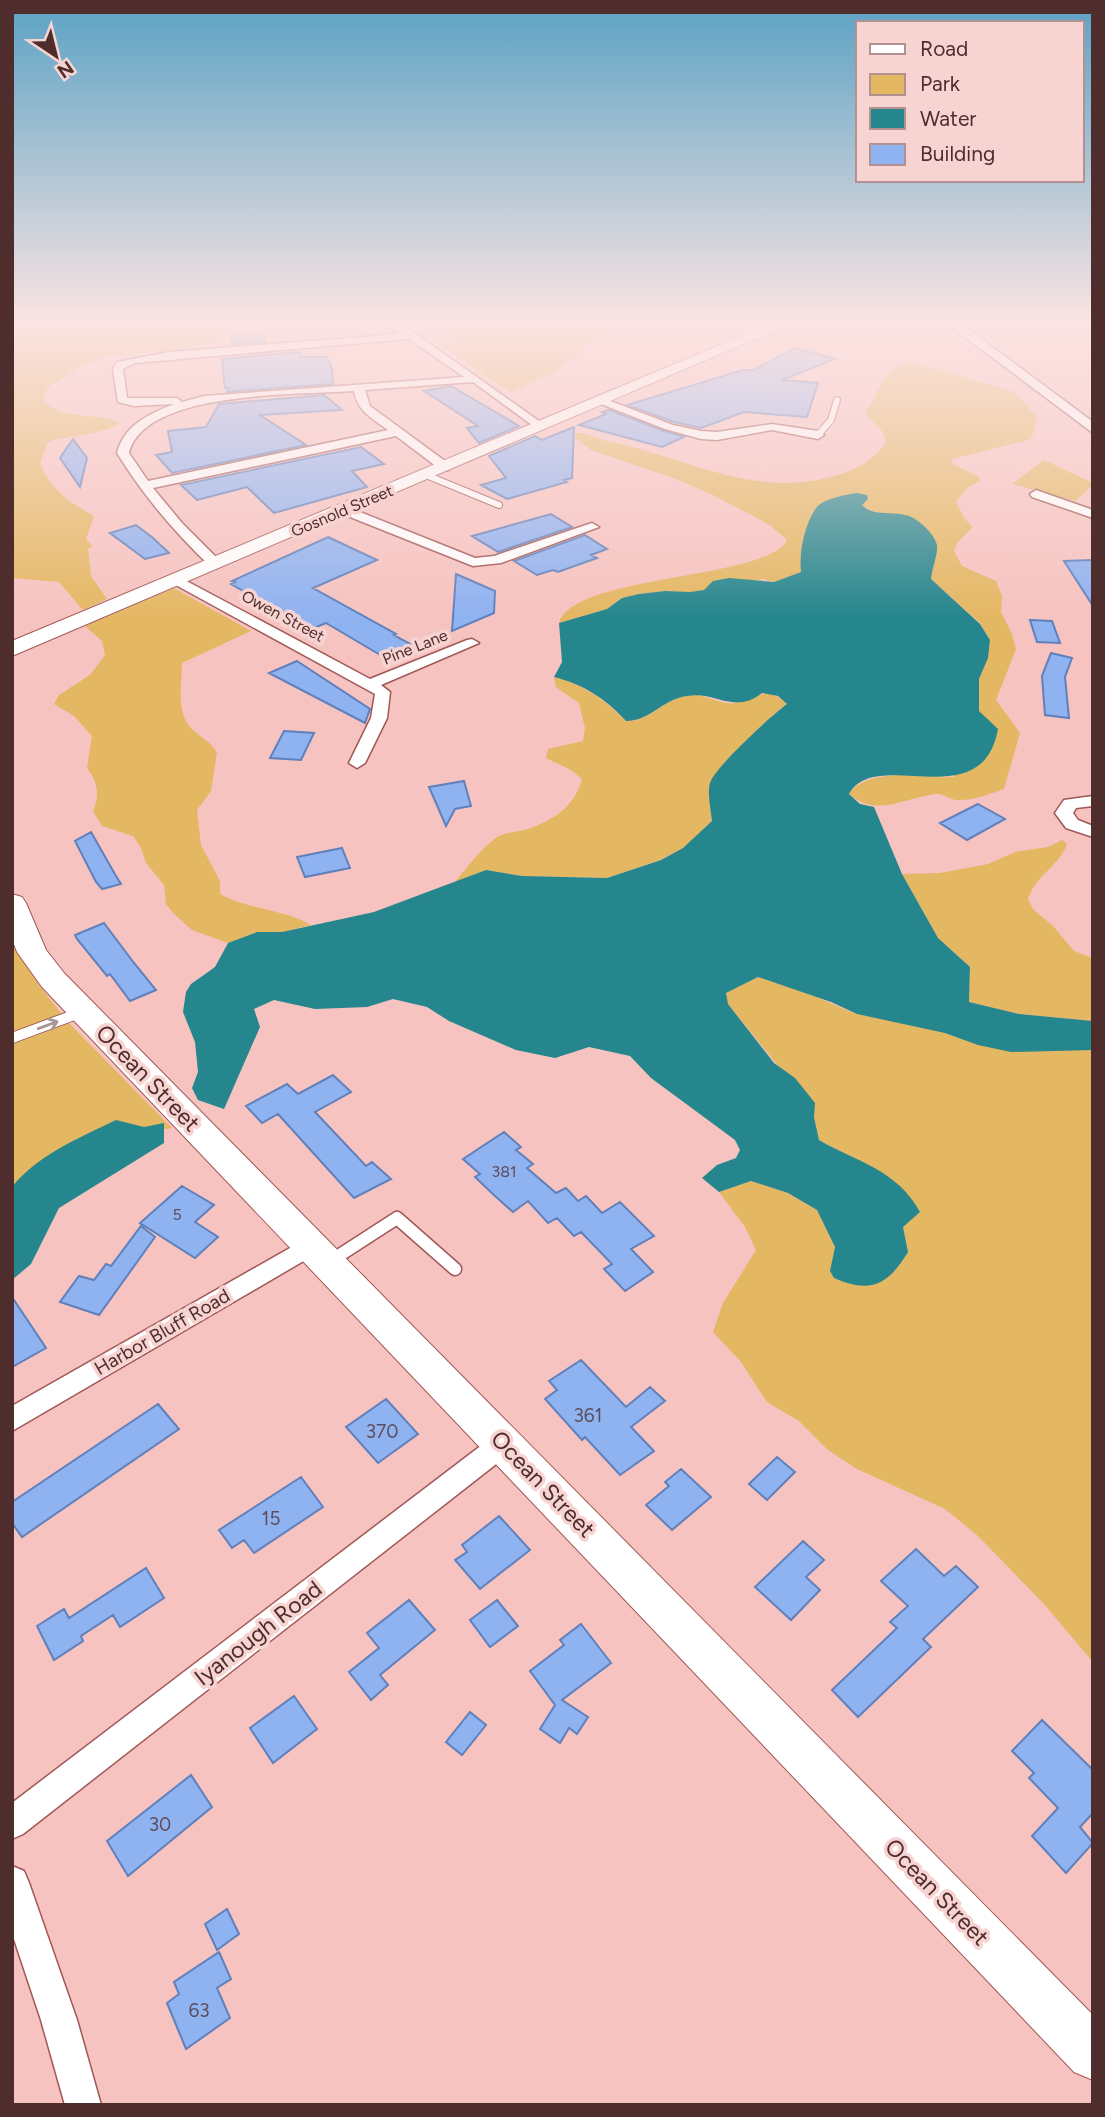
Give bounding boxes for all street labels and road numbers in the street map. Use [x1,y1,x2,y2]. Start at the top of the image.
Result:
street label: Gosnold Street [288,481,396,541]
street label: Owen Street [238,586,328,646]
street label: Pine Lane [380,625,451,669]
street label: Ocean Street [90,1019,206,1137]
street label: Harbor Bluff Road [90,1284,234,1380]
street label: Ocean Street [485,1425,601,1543]
street label: Iyanough Road [189,1575,327,1691]
street label: Ocean Street [879,1833,995,1951]

